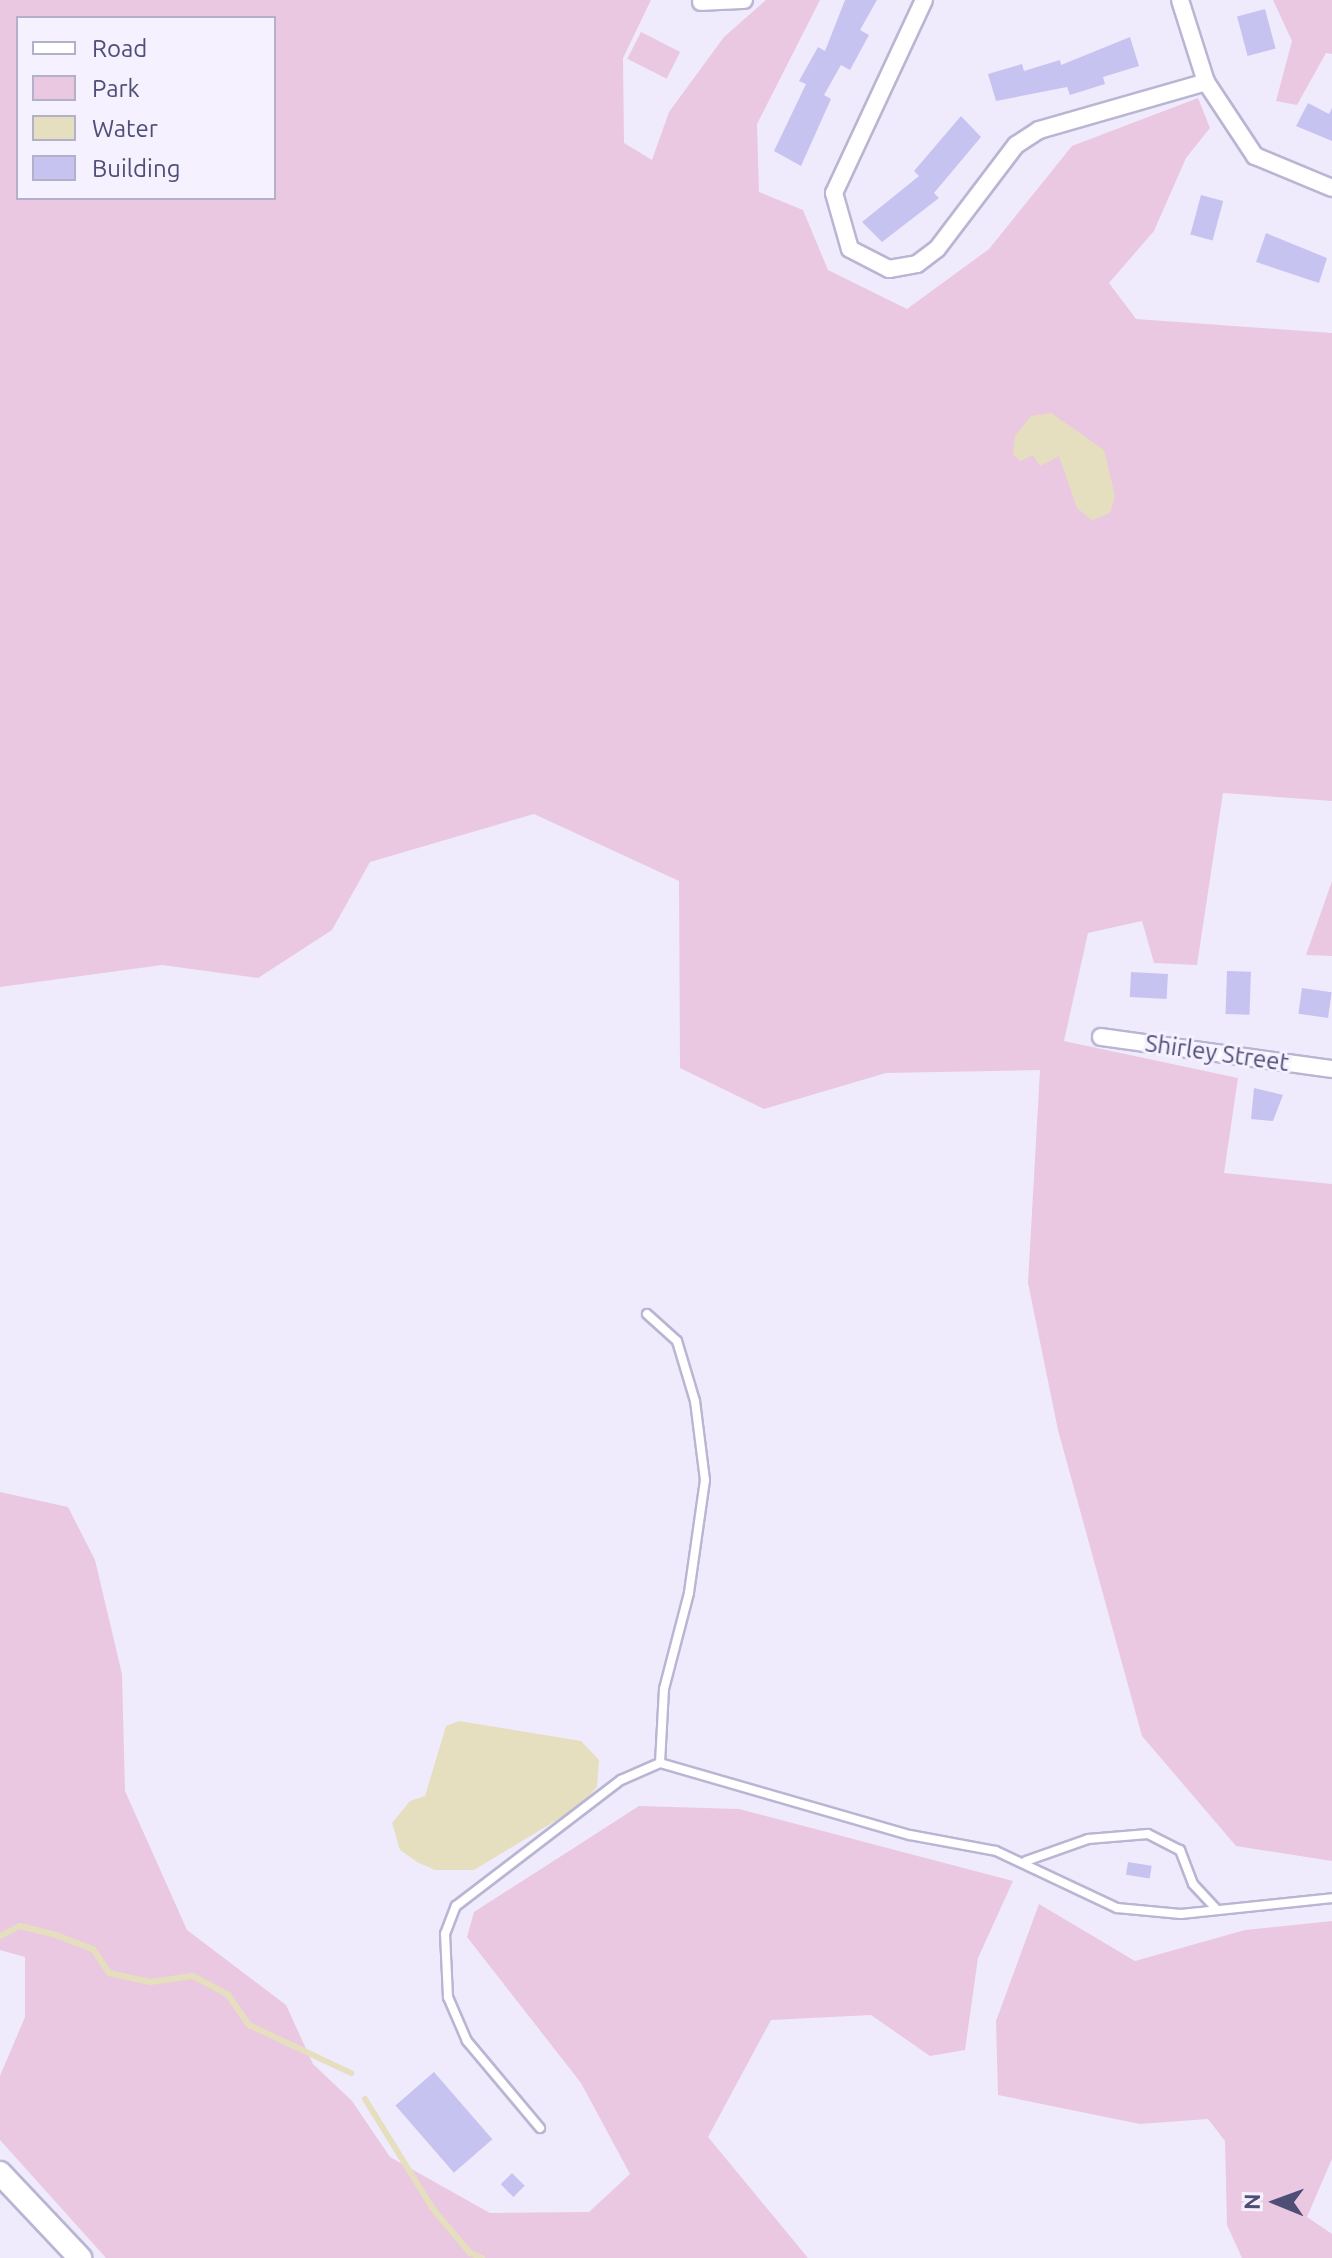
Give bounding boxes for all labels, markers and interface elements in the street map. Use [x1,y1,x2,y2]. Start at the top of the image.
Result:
legend [16,16,276,200]
text: Road [92,35,147,62]
text: Park [92,75,140,102]
text: Water [92,115,158,142]
text: Building [92,155,180,182]
street label: Shirley Street [1143,1029,1291,1077]
north arrow [1236,2162,1316,2242]
text: N [1239,2193,1264,2210]

